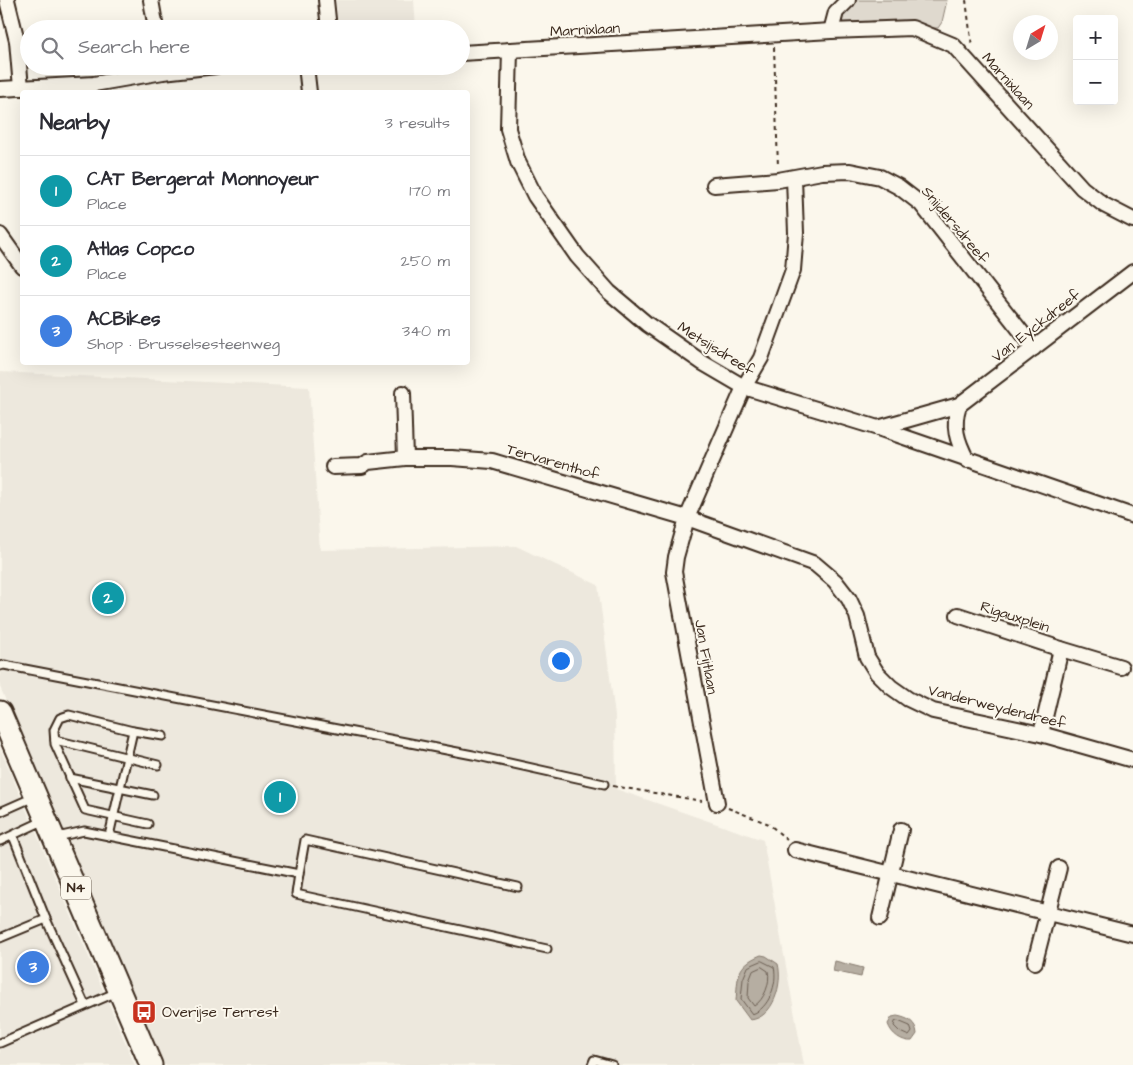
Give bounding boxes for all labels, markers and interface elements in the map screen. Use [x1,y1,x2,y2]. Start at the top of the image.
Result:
north arrow [1013,15,1058,60]
map controls [1073,15,1118,105]
button: + [1073,15,1118,60]
street label: Marnixlaan [549,18,621,42]
search box [20,20,470,75]
icon: search [38,34,66,62]
text: Search here [78,34,190,61]
street label: Marnixlaan [977,48,1040,115]
button: − [1073,60,1118,105]
text: Nearby [40,108,110,137]
text: 3 results [385,112,450,134]
text: CAT Bergerat Monnoyeur [87,166,319,193]
text: 1 [55,180,57,202]
text: 170 m [409,180,450,202]
street label: Snijdersdreef [916,182,994,268]
text: Place [87,193,127,215]
text: Atlas Copco [87,236,194,263]
text: 2 [51,250,61,272]
text: 250 m [401,250,450,272]
text: Place [87,263,127,285]
street label: Van Eyckdreef [987,285,1085,368]
text: ACBikes [87,306,161,333]
street label: Metsijsdreef [673,317,759,381]
text: 3 [52,320,60,342]
text: 340 m [402,320,450,342]
text: Shop · Brusselsesteenweg [87,333,280,355]
street label: Tervarenthof [504,439,602,485]
pin: 2 [92,579,124,617]
street label: Rigauxplein [977,596,1053,639]
street label: Jan Fijtlaan [689,618,723,697]
your location [548,648,574,674]
street label: Vanderweydendreef [926,680,1068,735]
pin: 1 [264,778,296,816]
road number: N4 [61,876,91,900]
pin: 3 [17,948,49,986]
bus stop icon: Overijse Terrest [131,999,157,1025]
place label: Overijse Terrest [162,1002,279,1023]

